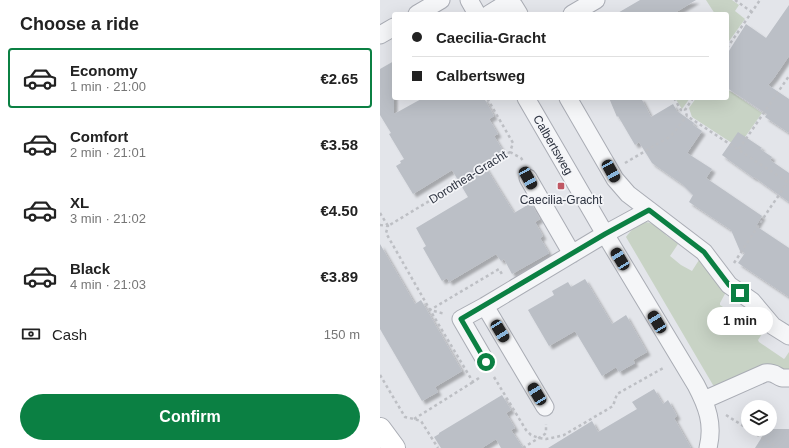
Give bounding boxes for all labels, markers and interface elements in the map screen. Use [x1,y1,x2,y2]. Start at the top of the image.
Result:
text: Choose a ride [20,14,139,34]
text: Caecilia-Gracht [436,29,546,46]
icon: car [22,60,58,96]
text: Economy [70,62,138,79]
text: Calbertsweg [436,67,525,84]
text: €2.65 [320,70,358,87]
text: 1 min · 21:00 [70,79,146,94]
street label: Calbertsweg [530,113,576,177]
icon: car [22,126,58,162]
text: Comfort [70,128,128,145]
text: €3.58 [320,136,358,153]
text: 2 min · 21:01 [70,145,146,160]
street label: Dorothea-Gracht [426,147,510,207]
car [600,158,622,184]
car [517,165,539,191]
marker: Caecilia-Gracht [556,181,566,191]
icon: car [22,192,58,228]
place label: Caecilia-Gracht [520,193,603,207]
text: XL [70,194,89,211]
text: €4.50 [320,202,358,219]
text: 3 min · 21:02 [70,211,146,226]
car [609,246,631,272]
icon: car [22,258,58,294]
text: Black [70,260,110,277]
text: €3.89 [320,268,358,285]
text: 4 min · 21:03 [70,277,146,292]
route end [731,284,749,302]
callout: 1 min [707,307,773,335]
car [646,309,668,335]
text: 1 min [723,313,757,328]
car [489,318,511,344]
icon: cash [20,323,42,345]
text: Cash [52,326,87,343]
text: 150 m [324,327,360,342]
route start [477,353,495,371]
car [526,381,548,407]
button: Confirm [20,394,360,440]
map controls [741,400,777,436]
button: layers [741,400,777,436]

